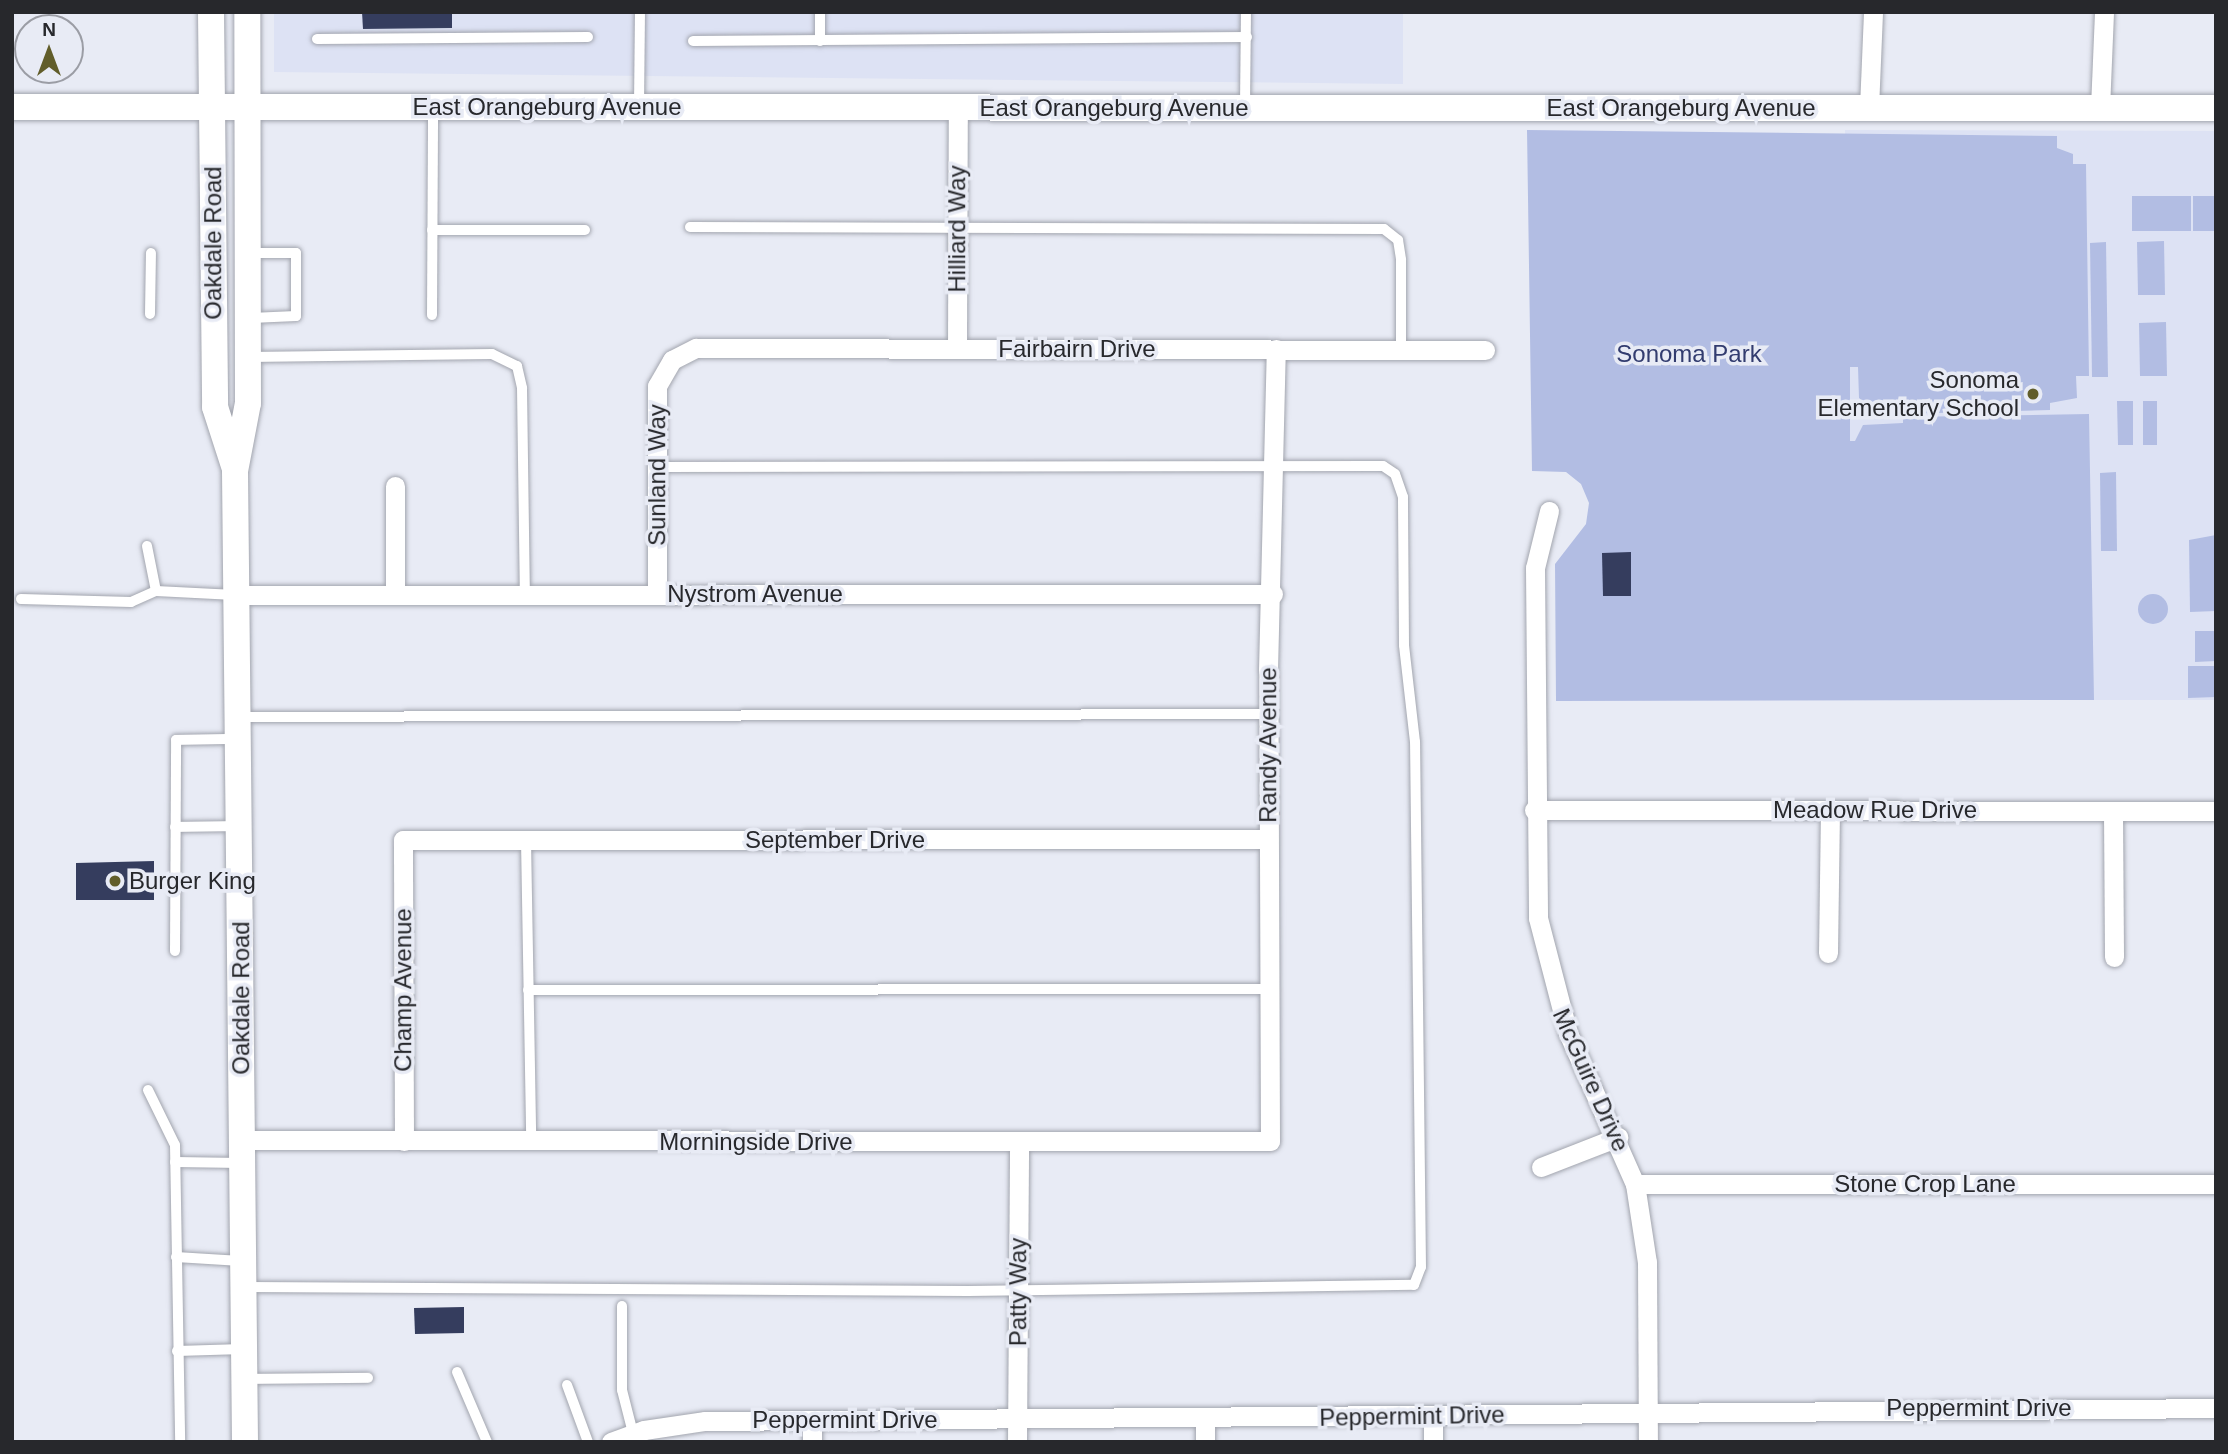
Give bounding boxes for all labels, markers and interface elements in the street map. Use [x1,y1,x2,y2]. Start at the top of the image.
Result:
north arrow [14,14,84,84]
text: N [42,19,56,40]
street label: East Orangeburg Avenue [412,93,682,121]
street label: East Orangeburg Avenue [979,94,1249,122]
street label: East Orangeburg Avenue [1546,94,1816,122]
street label: Hilliard Way [943,165,971,293]
street label: Oakdale Road [199,166,227,320]
street label: Fairbairn Drive [998,335,1156,363]
park label: Sonoma Park [1616,340,1762,368]
place label: Sonoma Elementary School [1818,366,2019,422]
marker: Sonoma Elementary School [2025,386,2041,402]
street label: Sunland Way [643,404,671,546]
street label: Nystrom Avenue [667,580,843,608]
street label: Randy Avenue [1254,666,1282,824]
street label: Meadow Rue Drive [1773,796,1977,824]
street label: September Drive [745,826,925,854]
place label: Burger King [129,867,256,895]
marker: Burger King [107,873,123,889]
street label: Champ Avenue [389,908,417,1072]
street label: Oakdale Road [227,921,255,1075]
street label: McGuire Drive [1547,1004,1635,1156]
street label: Morningside Drive [659,1128,853,1156]
street label: Stone Crop Lane [1834,1170,2016,1198]
street label: Patty Way [1004,1238,1032,1346]
street label: Peppermint Drive [1886,1394,2072,1422]
street label: Peppermint Drive [1319,1400,1505,1432]
street label: Peppermint Drive [752,1406,938,1434]

